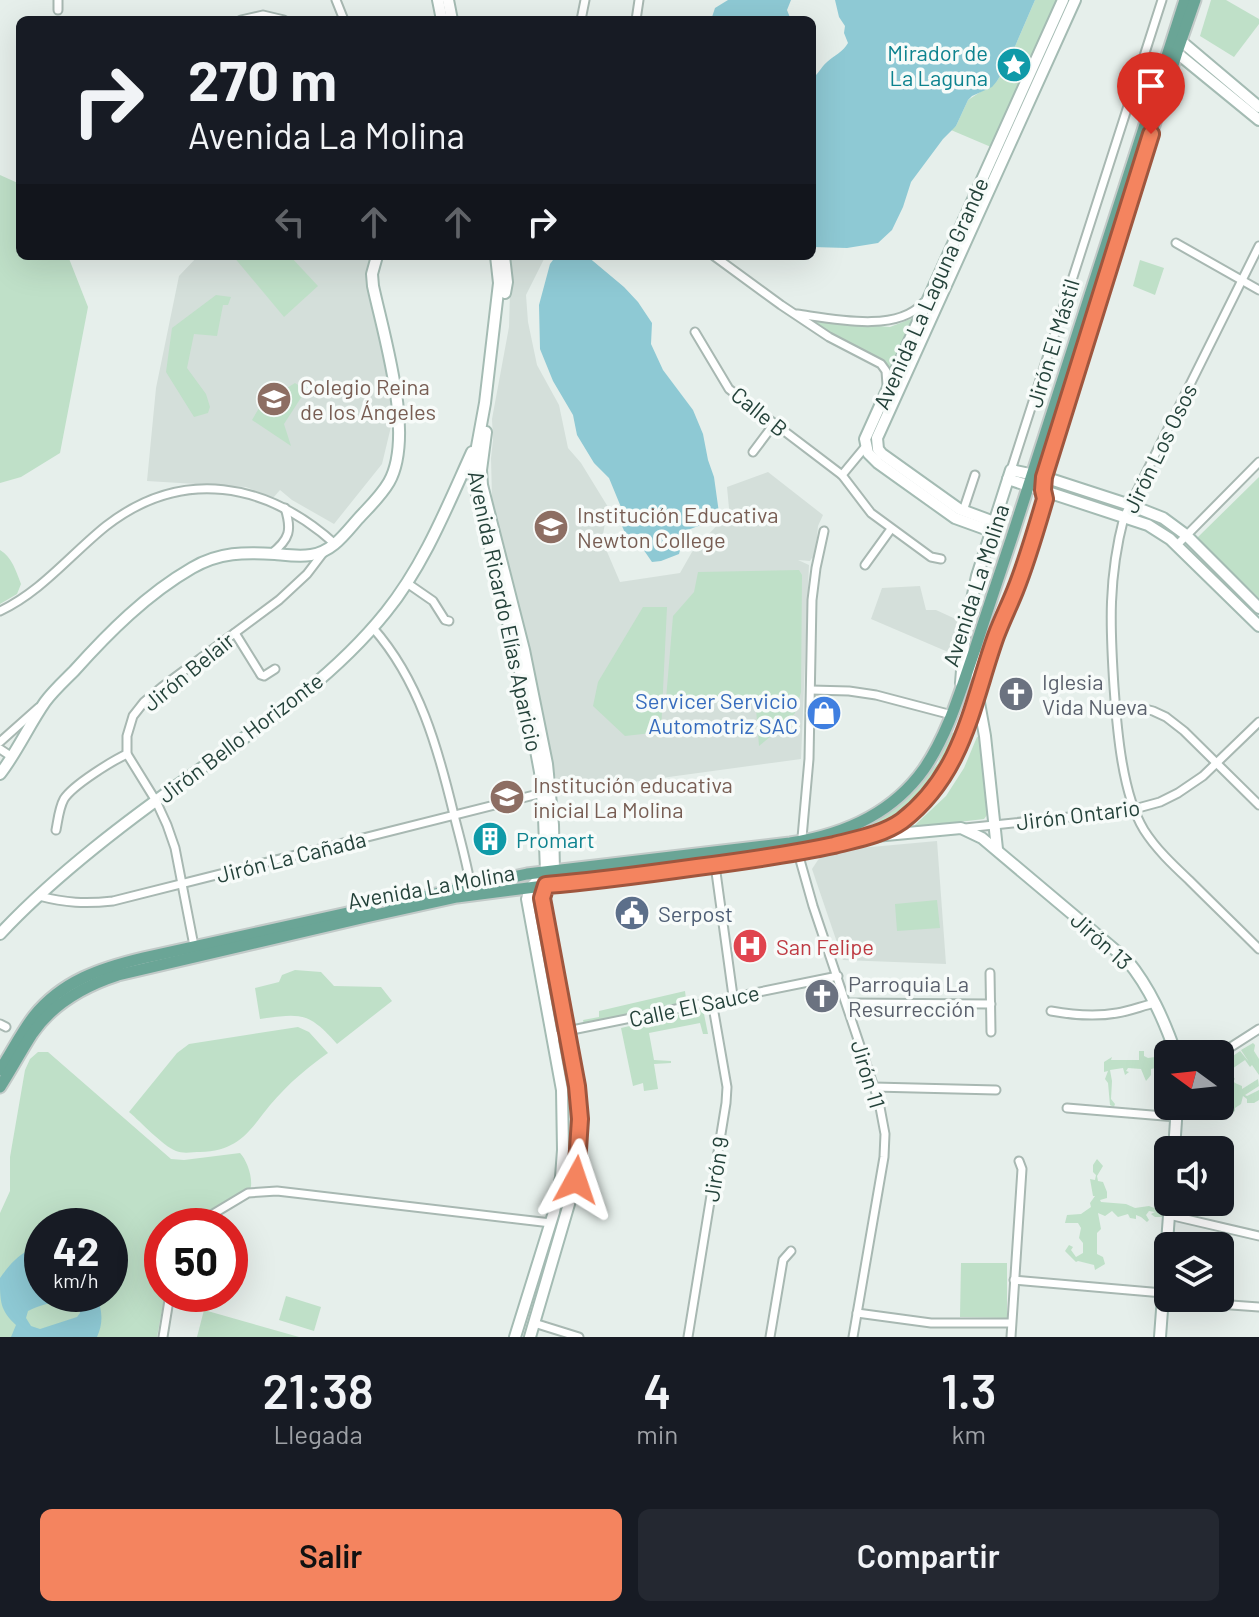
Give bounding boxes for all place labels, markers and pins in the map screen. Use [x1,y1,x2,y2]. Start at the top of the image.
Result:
place label: Mirador de La Laguna [887,39,988,90]
place icon: Mirador de La Laguna [995,46,1033,84]
pin [1117,52,1185,134]
place label: Colegio Reina de los Ángeles [300,373,436,424]
school or university icon: Colegio Reina de los Ángeles [255,380,293,418]
place label: Institución Educativa Newton College [577,501,778,552]
school or university icon: Institución Educativa Newton College [532,508,570,546]
place label: Iglesia Vida Nueva [1042,668,1148,719]
church icon: Iglesia Vida Nueva [997,675,1035,713]
place label: Servicer Servicio Automotriz SAC [635,687,798,738]
shop icon: Servicer Servicio Automotriz SAC [805,694,843,732]
place label: Institución educativa inicial La Molina [533,771,733,822]
school or university icon: Institución educativa inicial La Molina [488,778,526,816]
building icon: Promart [471,820,509,858]
place label: Promart [516,826,595,852]
public building icon: Serpost [613,894,651,932]
place label: Serpost [658,900,733,926]
hospital icon: San Felipe [731,927,769,965]
place label: San Felipe [776,933,874,959]
place label: Parroquia La Resurrección [848,970,975,1021]
church icon: Parroquia La Resurrección [803,977,841,1015]

